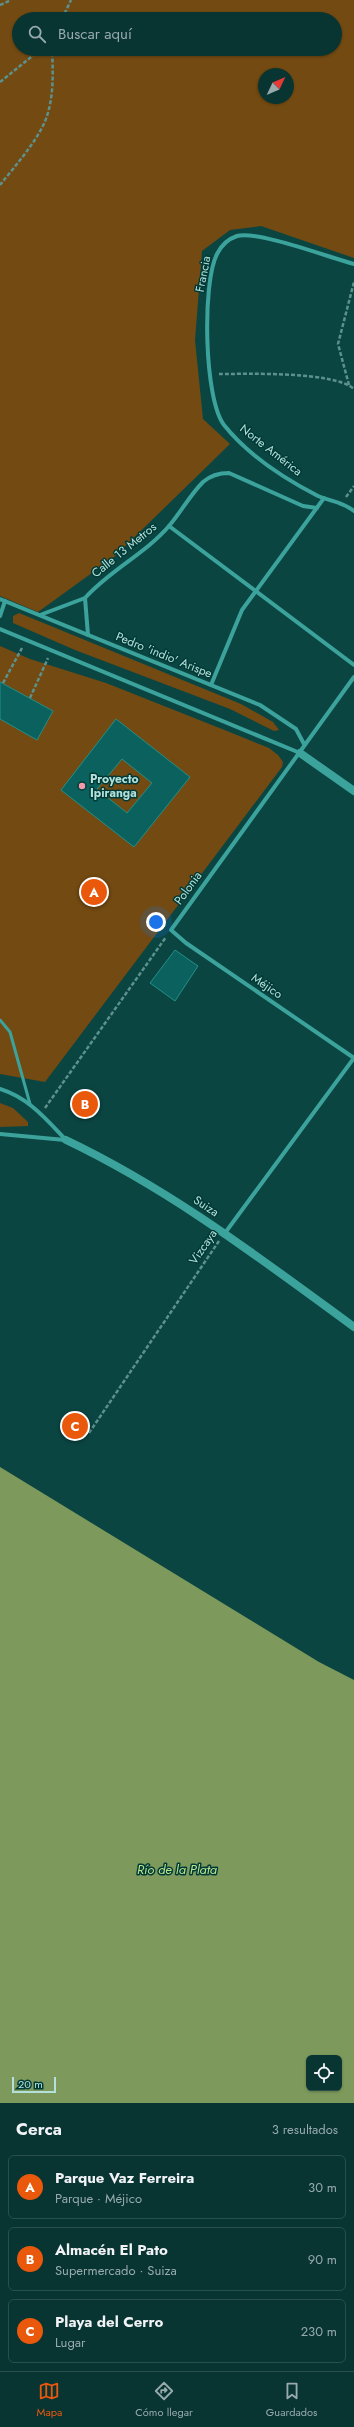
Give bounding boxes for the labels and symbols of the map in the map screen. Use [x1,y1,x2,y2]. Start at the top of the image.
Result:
north arrow [258,68,294,104]
street label: Francia [191,254,215,294]
street label: Norte América [236,420,306,480]
street label: Calle 13 Metros [88,518,160,582]
street label: Pedro 'indio' Arispe [113,627,215,683]
place label: Proyecto Ipiranga [90,770,139,802]
marker: Proyecto Ipiranga [77,781,87,791]
street label: Polonia [170,867,206,908]
pin: A [81,877,107,907]
your location [146,912,166,932]
street label: Méjico [248,969,287,1003]
pin: B [72,1089,98,1119]
street label: Suiza [190,1191,223,1221]
street label: Vizcaya [184,1226,222,1268]
pin: C [62,1411,88,1441]
water label: Río de la Plata [137,1860,217,1879]
scale bar [12,2075,56,2094]

